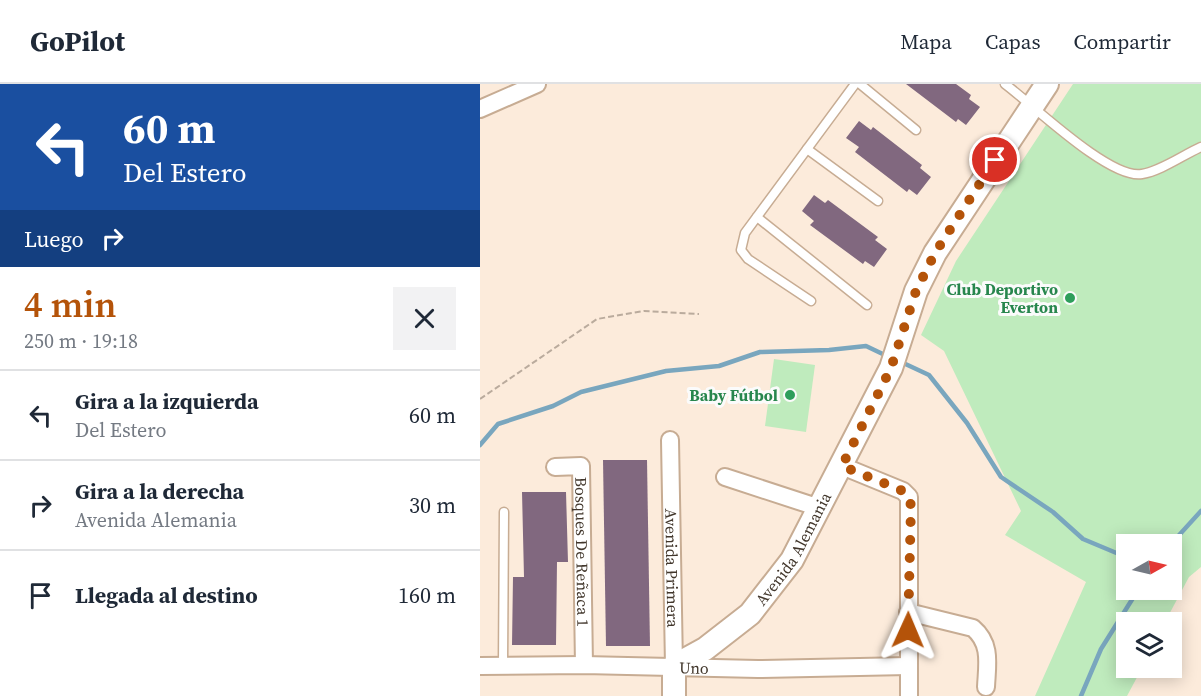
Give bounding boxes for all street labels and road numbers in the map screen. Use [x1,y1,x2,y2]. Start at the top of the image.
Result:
street label: Bosques De Reñaca 1 [570,477,594,627]
street label: Avenida Alemania [750,488,837,610]
street label: Avenida Primera [660,508,684,629]
street label: Uno [679,656,709,679]

